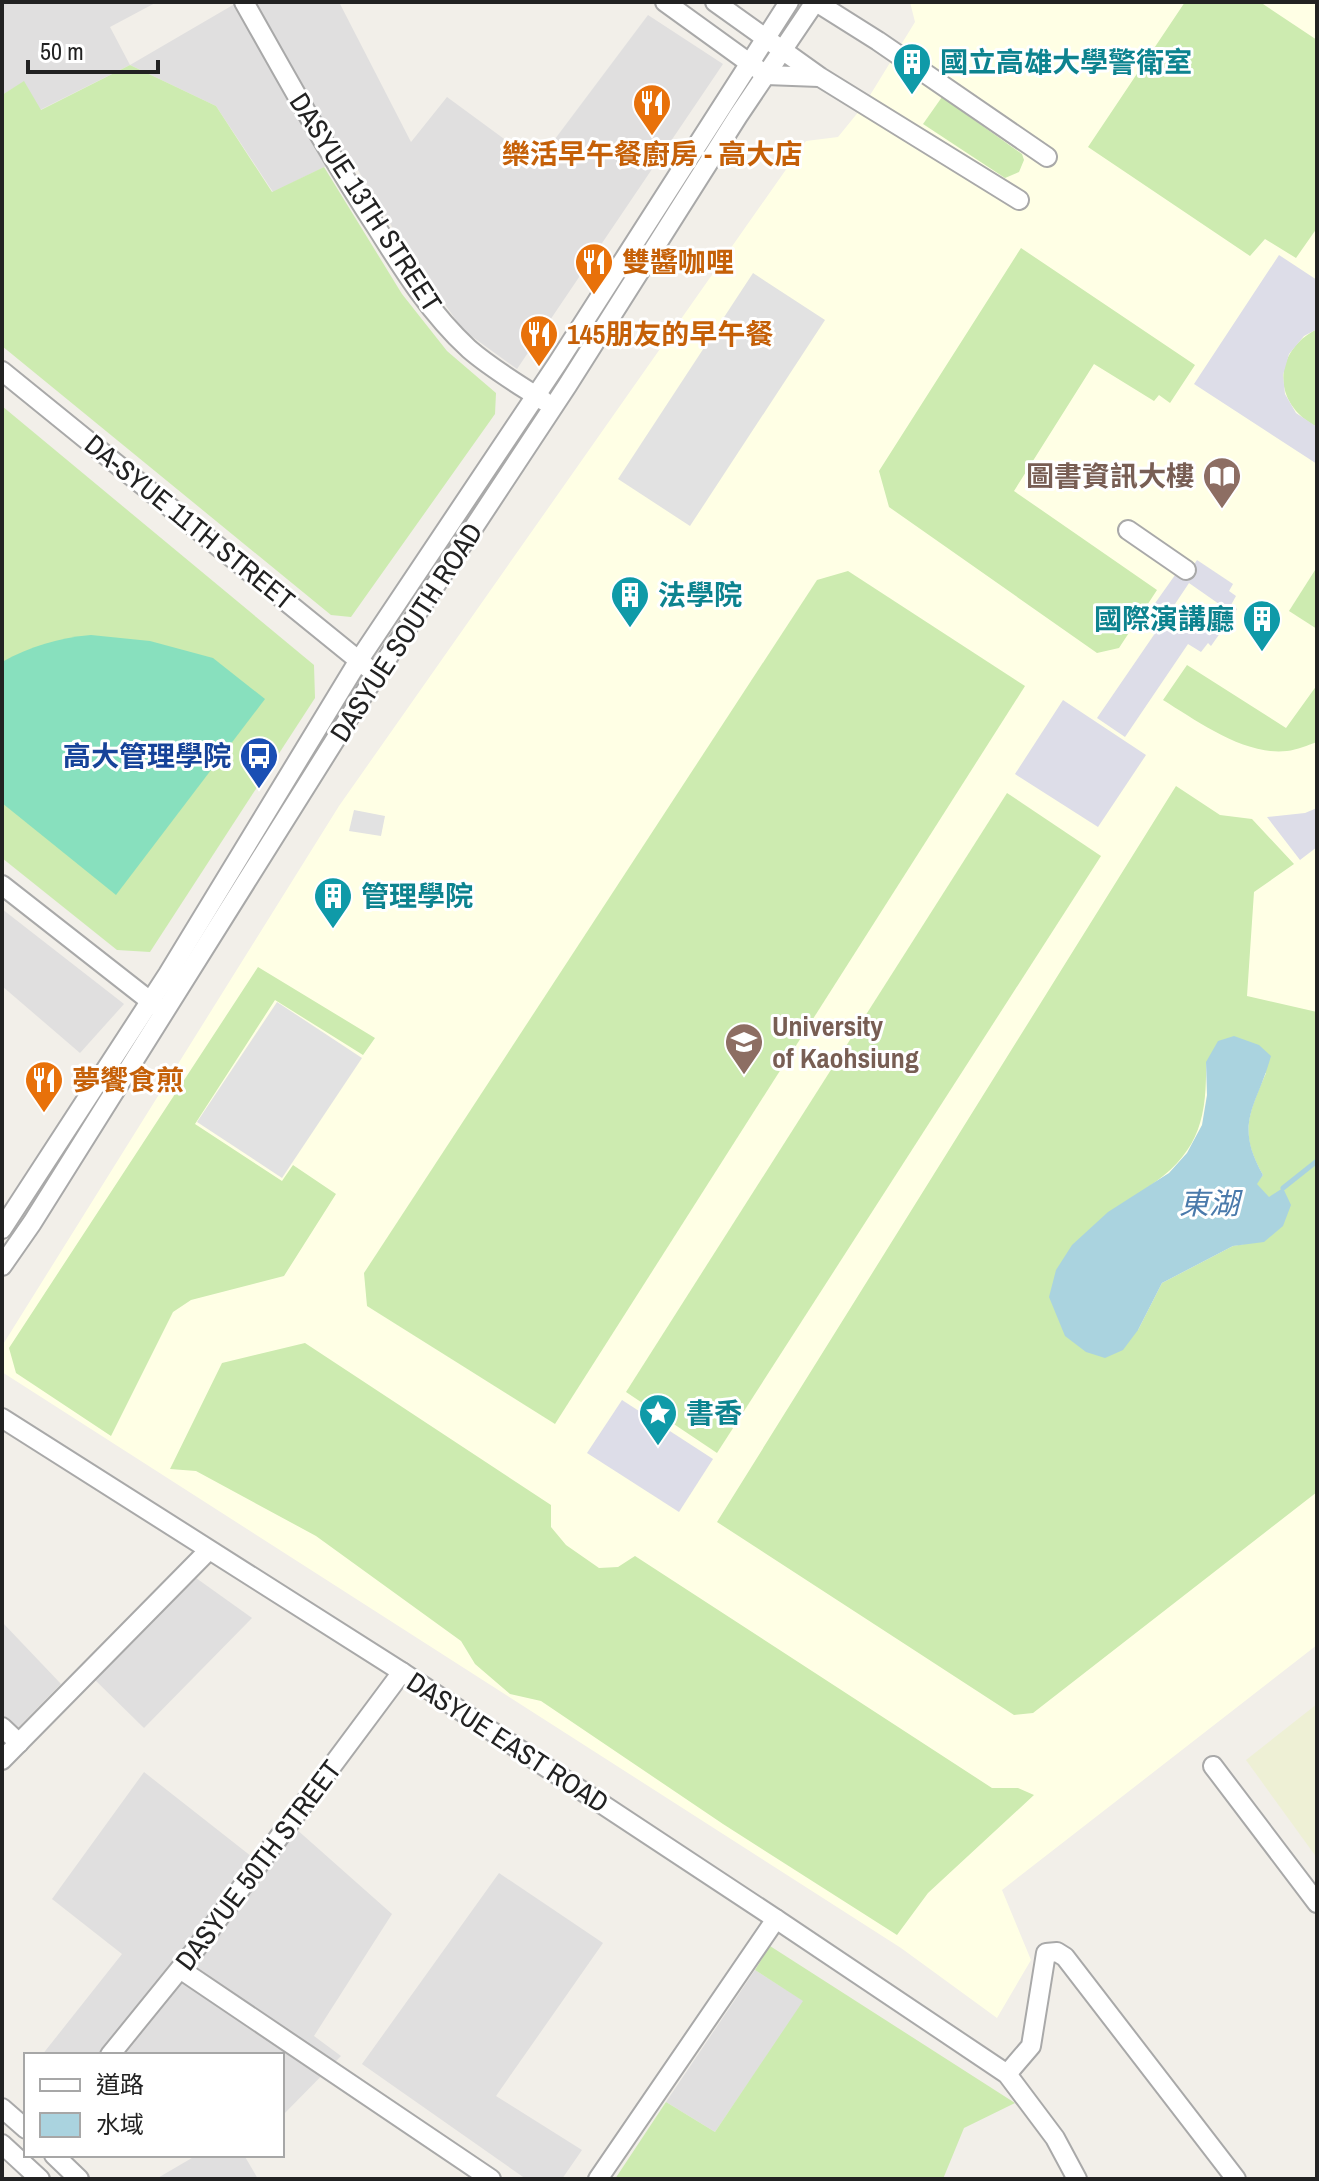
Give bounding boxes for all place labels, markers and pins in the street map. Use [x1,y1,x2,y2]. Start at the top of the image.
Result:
building icon: 國立高雄大學警衛室 [891,41,933,96]
place label: 國立高雄大學警衛室 [940,43,1192,81]
restaurant icon: 樂活早午餐廚房 - 高大店 [631,82,673,137]
place label: 樂活早午餐廚房 - 高大店 [502,135,802,173]
restaurant icon: 雙醬咖哩 [573,241,615,296]
place label: 雙醬咖哩 [622,243,734,281]
restaurant icon: 145朋友的早午餐 [518,313,560,368]
place label: 145朋友的早午餐 [567,315,773,353]
library icon: 圖書資訊大樓 [1201,455,1243,510]
place label: 圖書資訊大樓 [1026,457,1194,495]
building icon: 法學院 [609,574,651,629]
place label: 法學院 [658,576,742,614]
building icon: 國際演講廳 [1241,598,1283,653]
place label: 國際演講廳 [1094,600,1234,638]
bus stop icon: 高大管理學院 [238,735,280,790]
place label: 高大管理學院 [63,737,231,775]
building icon: 管理學院 [312,875,354,930]
place label: 管理學院 [361,877,473,915]
place label: University of Kaohsiung [772,1007,919,1077]
school or university icon: University of Kaohsiung [723,1021,765,1076]
restaurant icon: 夢饗食煎 [23,1059,65,1114]
place label: 夢饗食煎 [72,1061,184,1099]
place icon: 書香 [637,1392,679,1447]
place label: 書香 [686,1394,742,1432]

